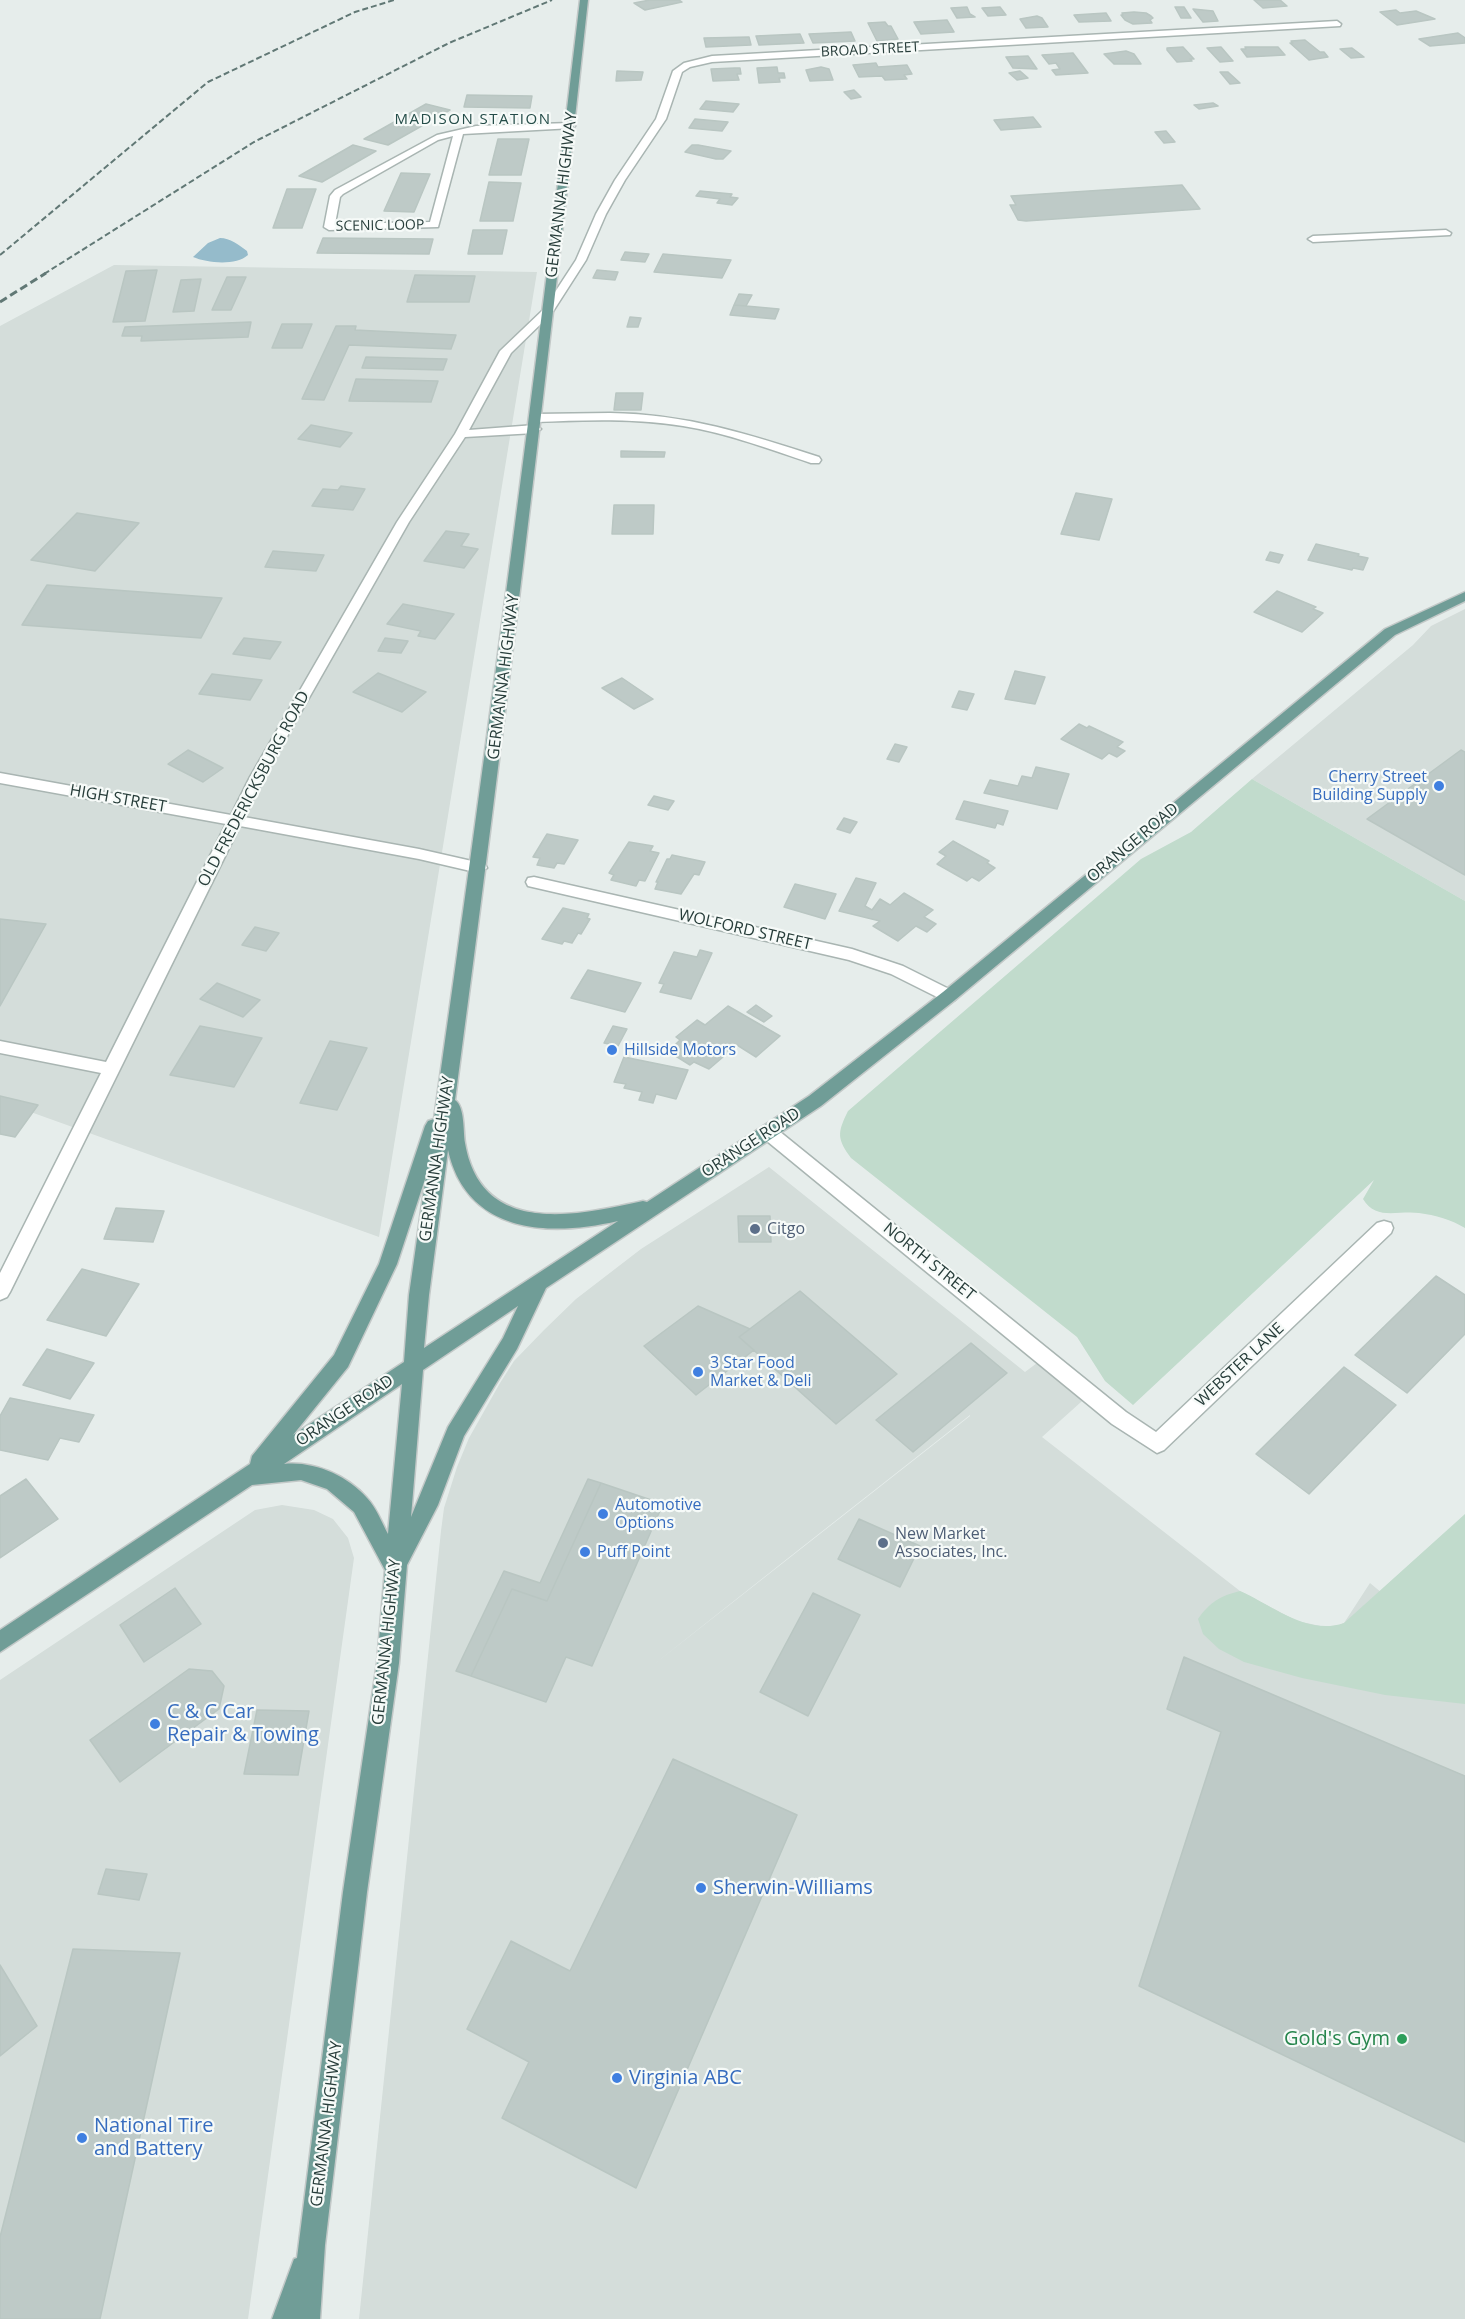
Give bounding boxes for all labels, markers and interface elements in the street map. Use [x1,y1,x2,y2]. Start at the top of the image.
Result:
street label: BROAD STREET [820,39,920,61]
district label: MADISON STATION [394,111,552,129]
street label: GERMANNA HIGHWAY [542,111,582,279]
street label: SCENIC LOOP [336,217,424,235]
street label: GERMANNA HIGHWAY [484,593,524,761]
street label: OLD FREDERICKSBURG ROAD [194,688,314,890]
place label: Cherry Street Building Supply [1312,767,1427,805]
marker: Cherry Street Building Supply [1432,779,1446,793]
street label: HIGH STREET [68,781,168,817]
street label: ORANGE ROAD [1083,799,1183,887]
street label: WOLFORD STREET [677,905,813,955]
place label: Hillside Motors [624,1040,736,1060]
marker: Hillside Motors [605,1043,619,1057]
street label: GERMANNA HIGHWAY [416,1075,458,1243]
street label: ORANGE ROAD [698,1104,804,1182]
place label: Citgo [767,1219,805,1239]
street label: NORTH STREET [879,1219,979,1305]
marker: Citgo [748,1222,762,1236]
street label: WEBSTER LANE [1192,1319,1288,1411]
place label: 3 Star Food Market & Deli [710,1353,812,1391]
marker: 3 Star Food Market & Deli [691,1365,705,1379]
street label: ORANGE ROAD [293,1371,397,1451]
place label: Automotive Options [615,1495,701,1533]
marker: Automotive Options [596,1507,610,1521]
place label: New Market Associates, Inc. [895,1524,1007,1562]
marker: New Market Associates, Inc. [876,1536,890,1550]
place label: Puff Point [597,1542,670,1562]
marker: Puff Point [578,1545,592,1559]
street label: GERMANNA HIGHWAY [369,1558,405,1726]
place label: C & C Car Repair & Towing [167,1700,319,1747]
marker: C & C Car Repair & Towing [148,1717,162,1731]
place label: Sherwin-Williams [713,1876,873,1900]
marker: Sherwin-Williams [694,1881,708,1895]
place label: Gold's Gym [1284,2027,1390,2051]
marker: Gold's Gym [1395,2032,1409,2046]
street label: GERMANNA HIGHWAY [307,2040,347,2208]
place label: Virginia ABC [629,2066,742,2090]
marker: Virginia ABC [610,2071,624,2085]
place label: National Tire and Battery [94,2114,213,2161]
marker: National Tire and Battery [75,2131,89,2145]

